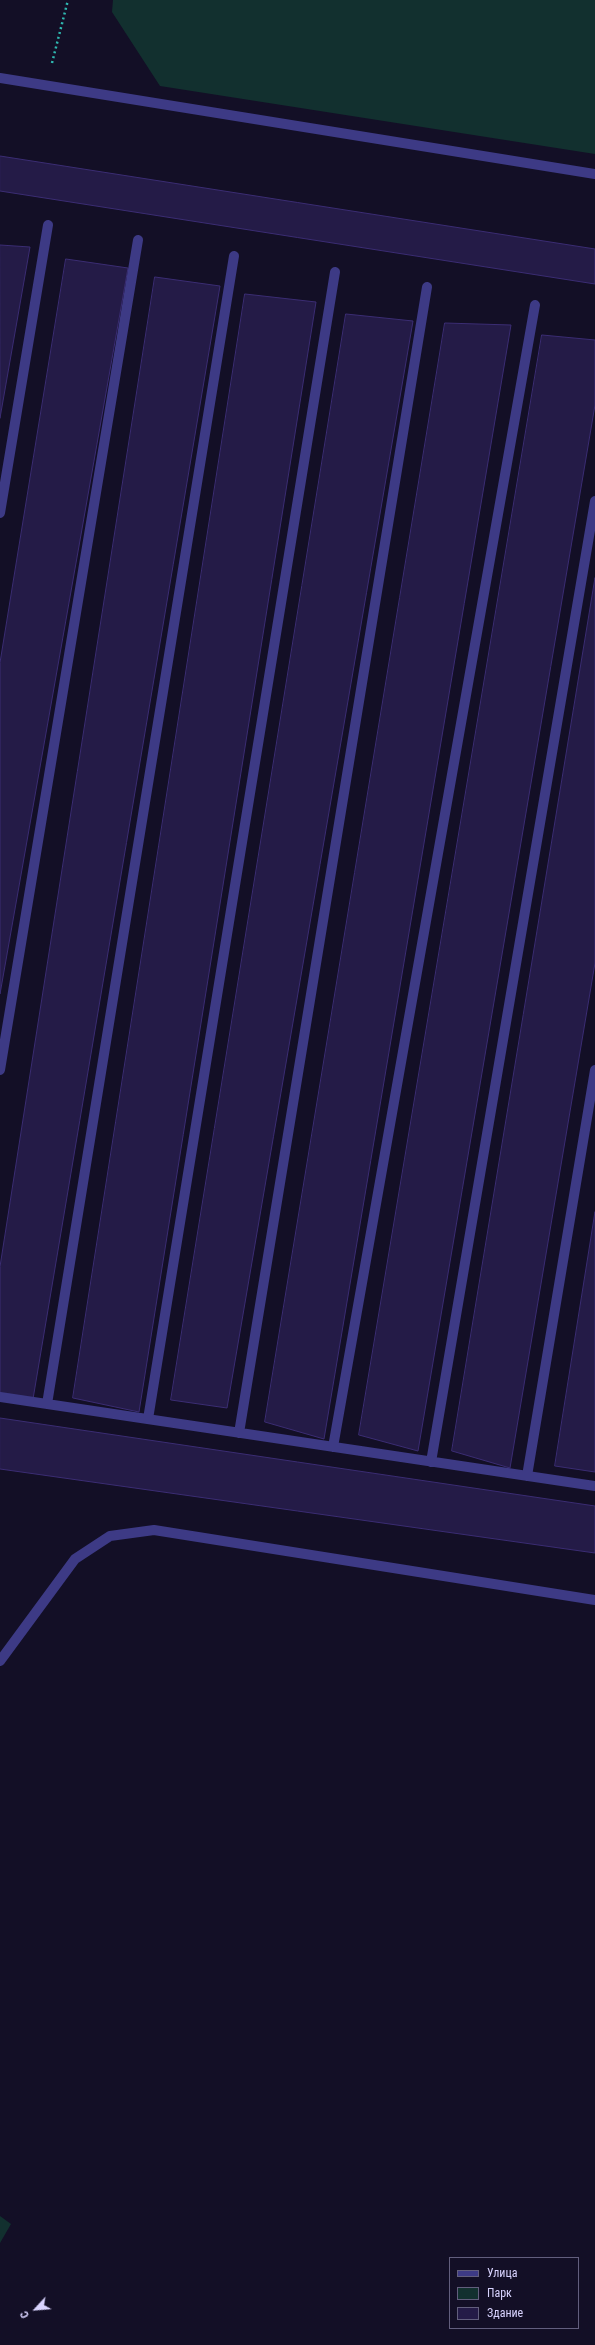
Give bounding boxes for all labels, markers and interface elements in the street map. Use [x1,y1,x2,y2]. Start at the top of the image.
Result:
legend [449,2257,579,2329]
text: Улица [487,2266,517,2280]
text: Парк [487,2286,512,2300]
north arrow [16,2289,56,2329]
text: Здание [487,2306,523,2320]
text: С [18,2309,32,2320]

